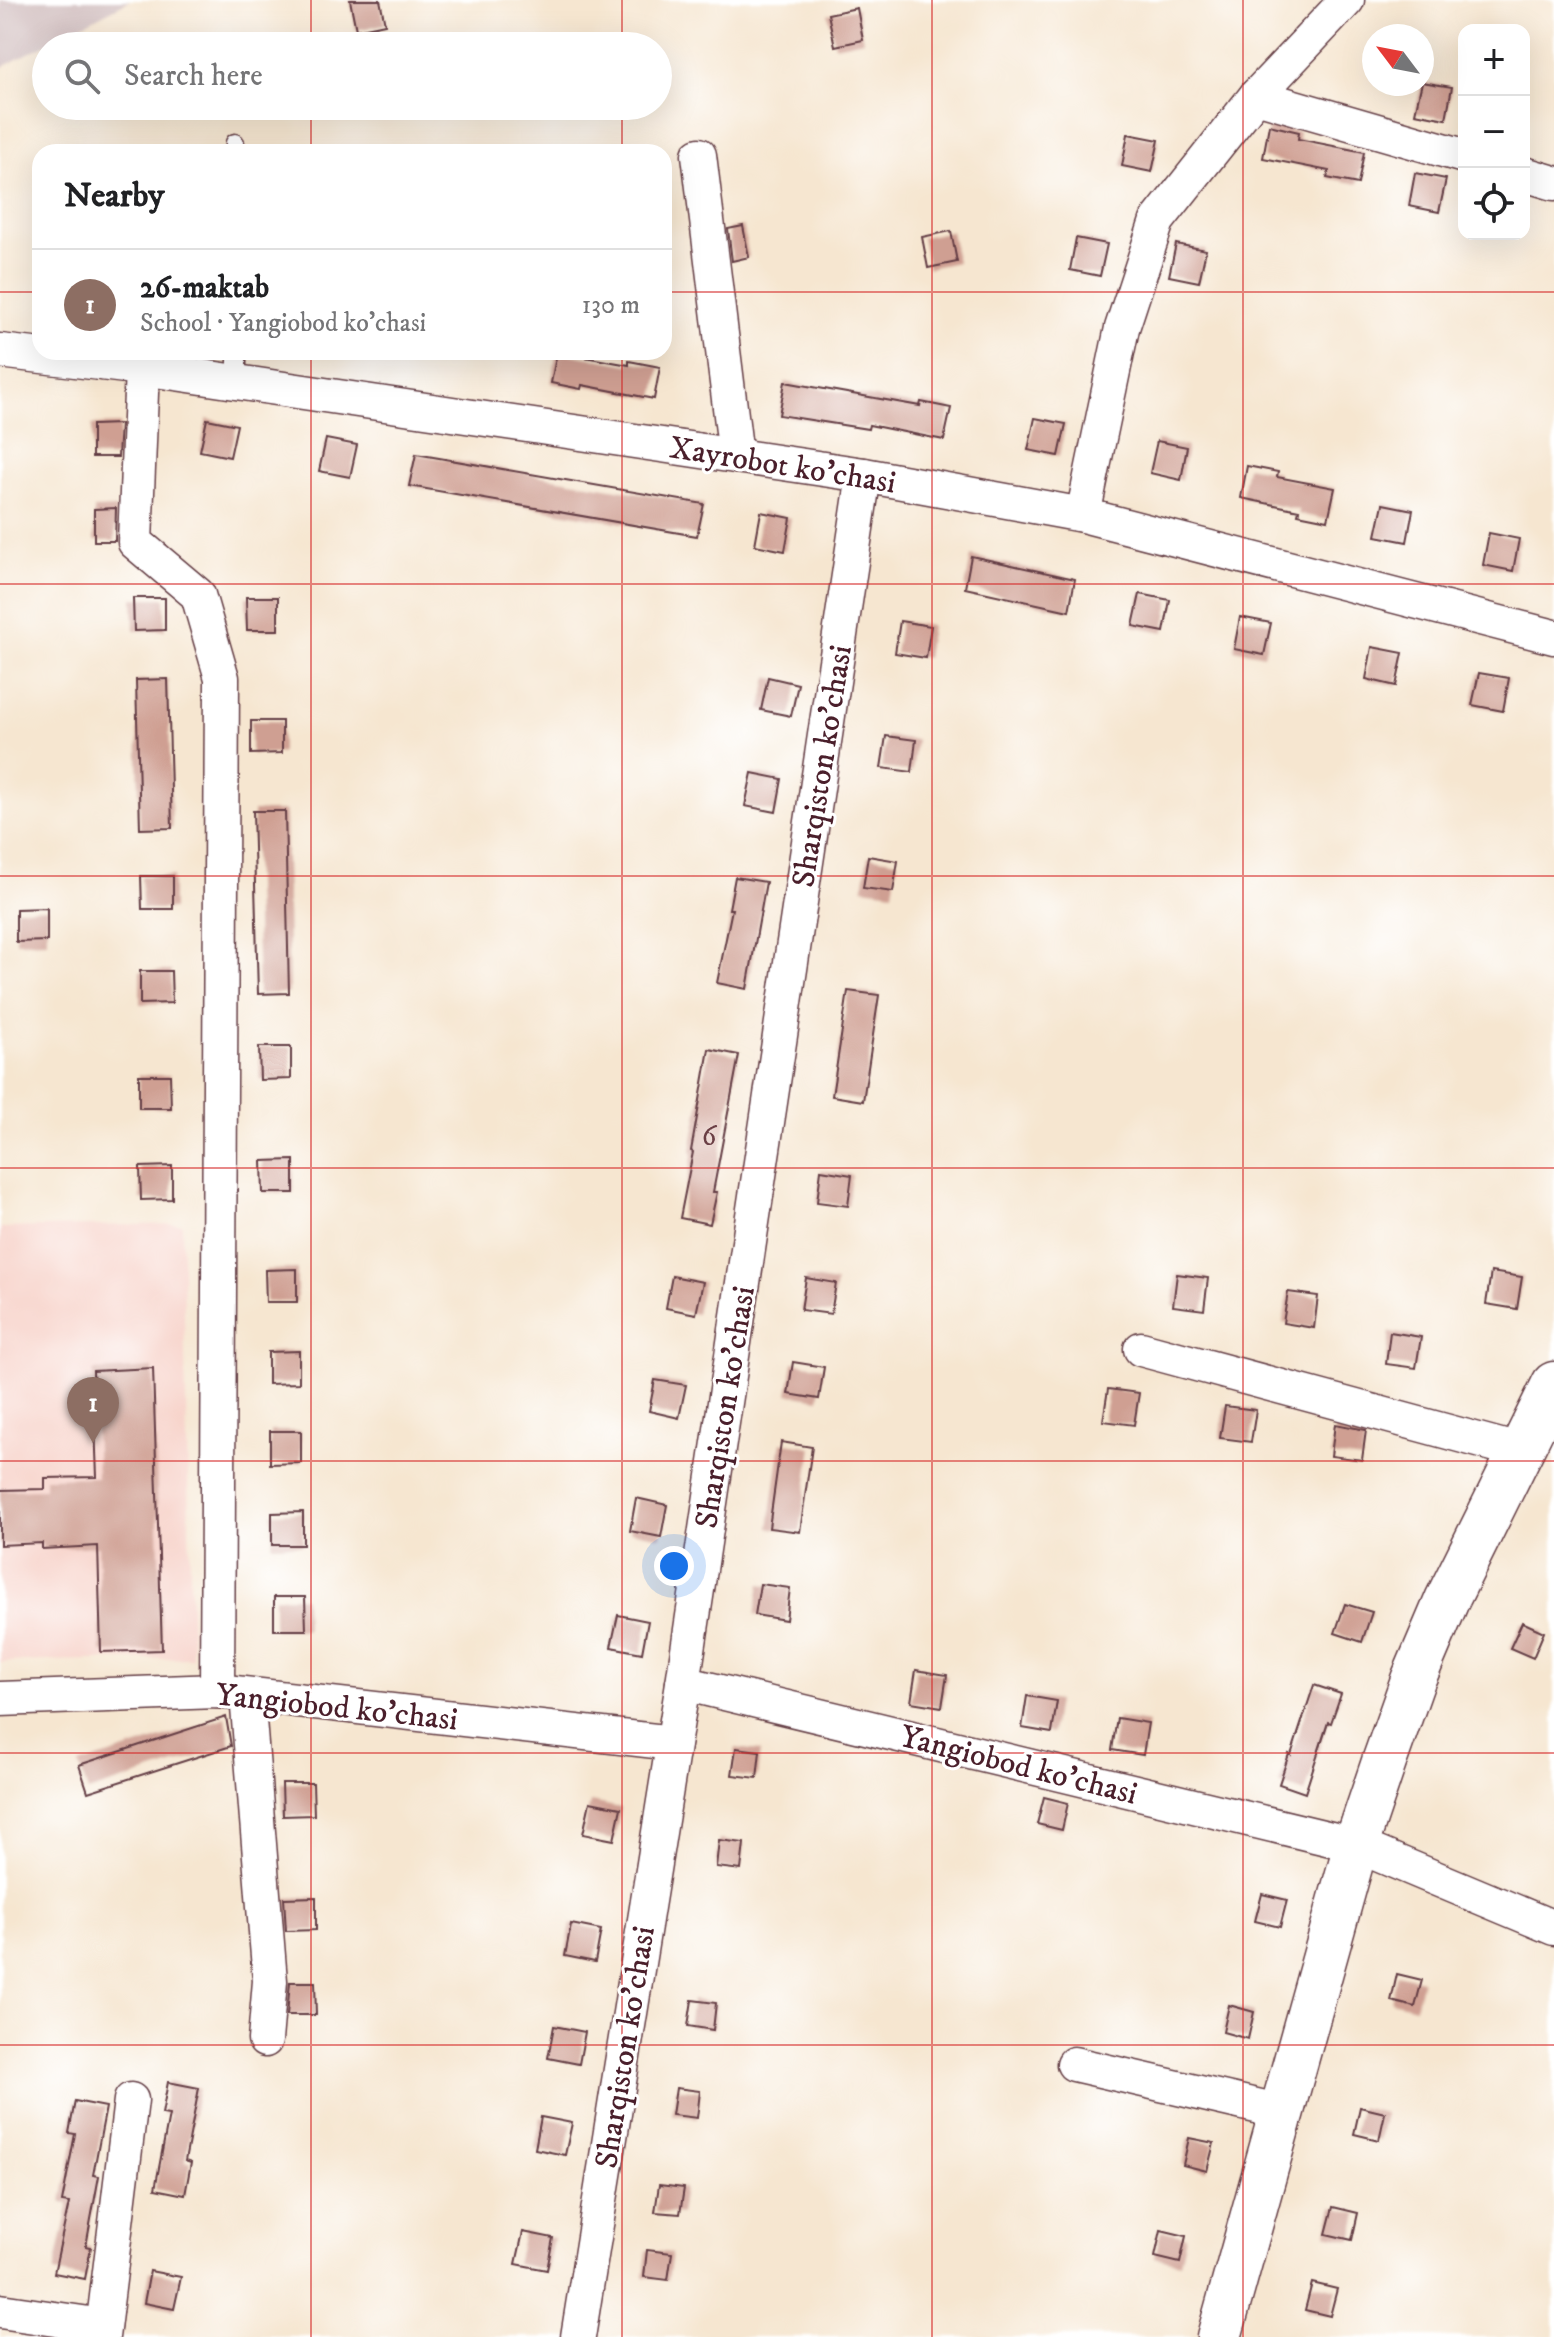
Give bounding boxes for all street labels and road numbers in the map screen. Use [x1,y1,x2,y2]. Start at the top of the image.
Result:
street label: Xayrobot ko'chasi [667,428,899,504]
street label: Sharqiston ko'chasi [784,642,862,890]
street label: Sharqiston ko'chasi [687,1283,765,1531]
street label: Yangiobod ko'chasi [214,1675,460,1741]
street label: Yangiobod ko'chasi [896,1717,1141,1815]
street label: Sharqiston ko'chasi [587,1923,665,2171]

